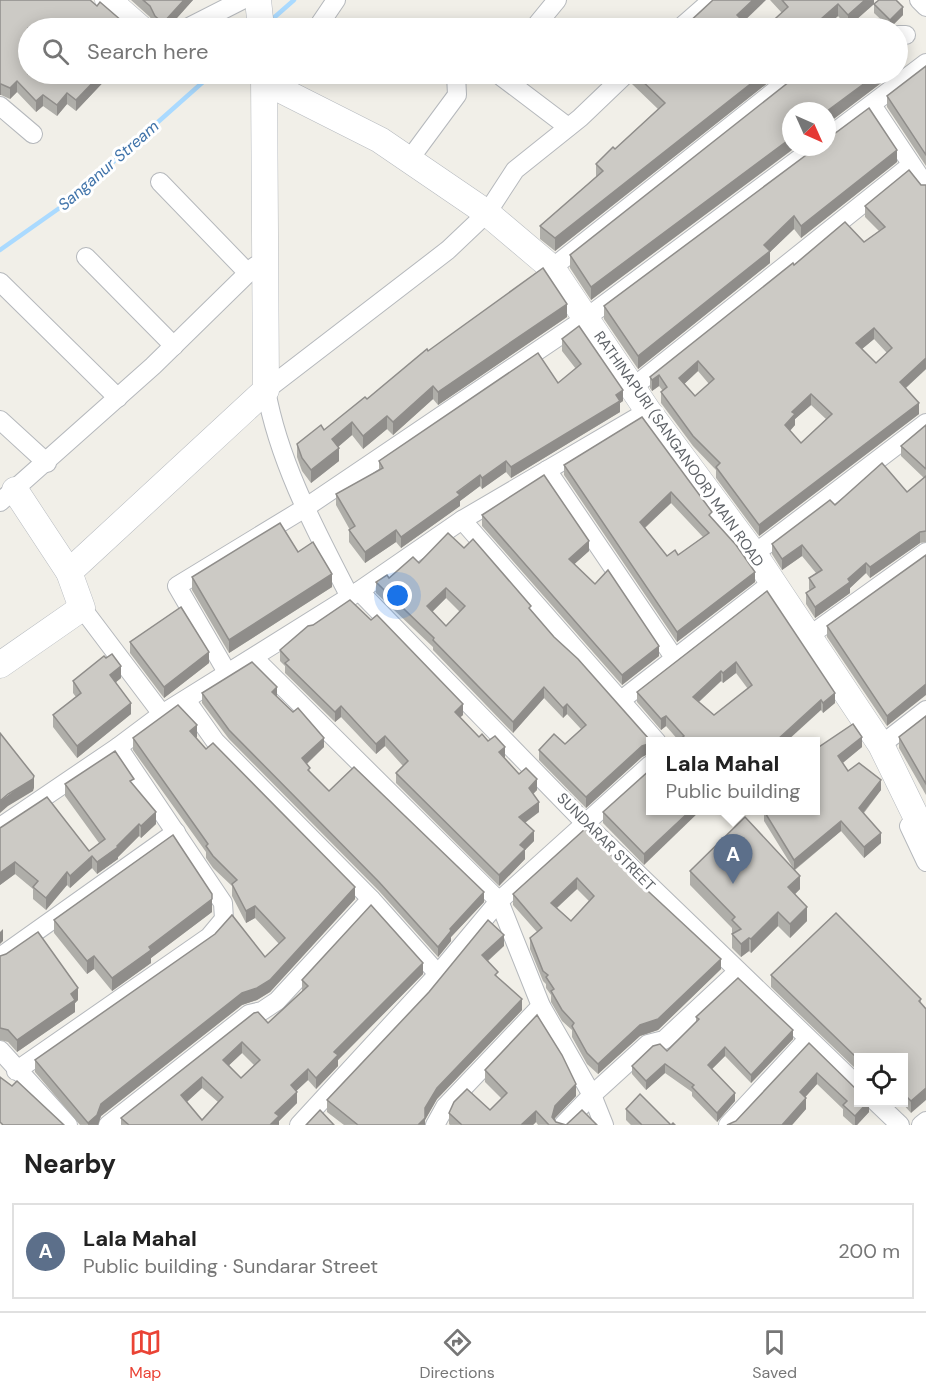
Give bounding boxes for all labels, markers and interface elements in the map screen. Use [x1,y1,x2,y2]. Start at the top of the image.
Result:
search box [18,18,908,84]
icon: search [39,35,72,68]
text: Search here [87,37,208,66]
north arrow [782,102,836,156]
water label: Sanganur Stream [53,116,163,215]
street label: RATHINAPURI (SANGANOOR) MAIN ROAD [589,327,769,571]
your location [383,581,412,610]
popup [646,737,820,815]
text: Lala Mahal [666,749,779,778]
text: Public building [666,778,800,804]
street label: SUNDARAR STREET [552,788,660,896]
pin: A [714,834,752,884]
map controls [854,1053,908,1107]
button: locate [854,1053,908,1107]
text: Nearby [24,1147,116,1181]
text: Lala Mahal [83,1224,197,1253]
text: A [38,1238,53,1264]
text: 200 m [838,1238,900,1264]
text: Public building · Sundarar Street [83,1253,378,1279]
tab: Map [129,1326,162,1383]
tab: Directions [419,1326,495,1383]
tab: Saved [752,1326,797,1383]

